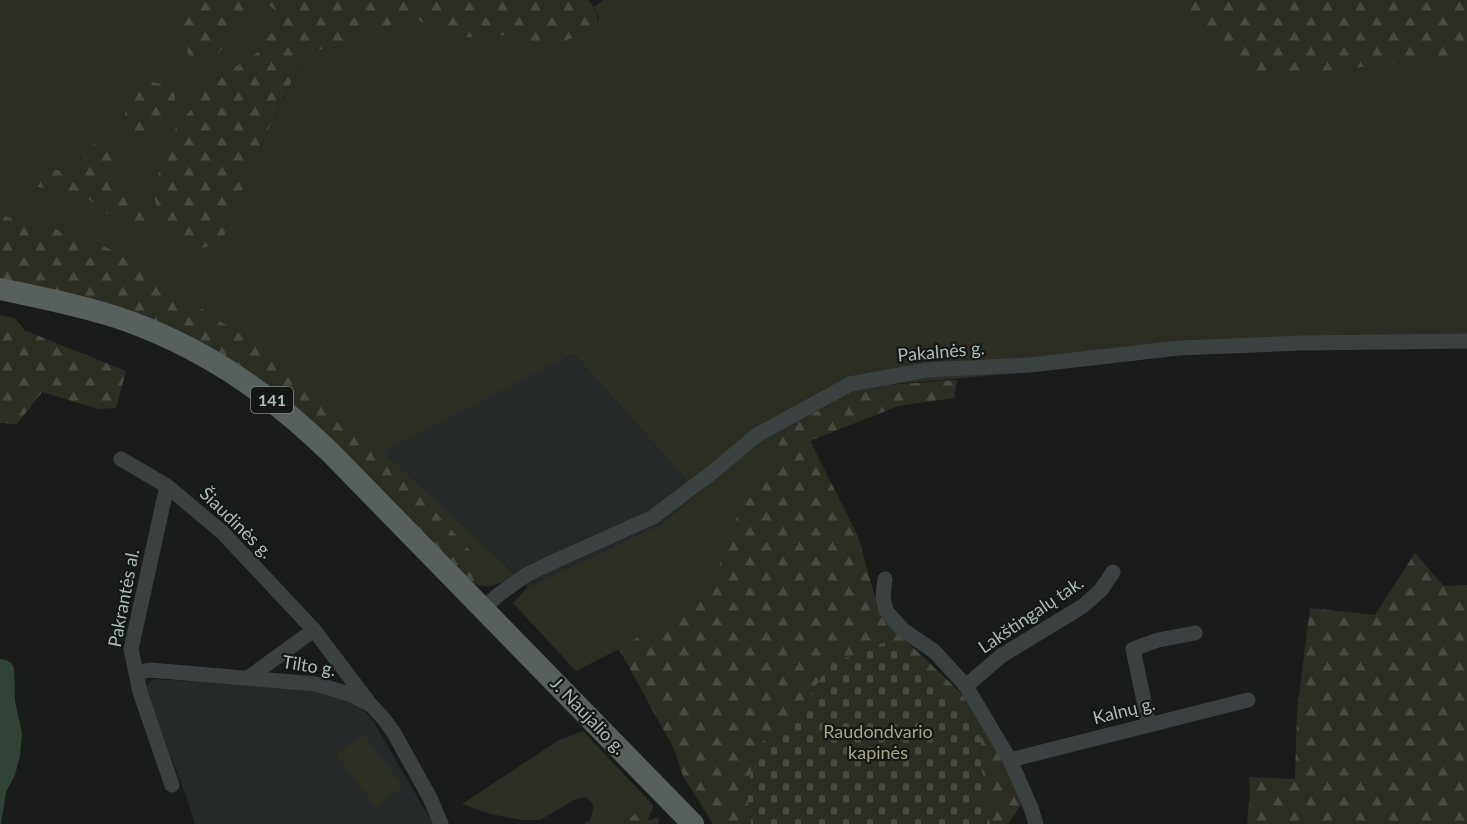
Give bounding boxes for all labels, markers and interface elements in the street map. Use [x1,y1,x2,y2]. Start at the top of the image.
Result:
street label: Pakalnės g. [896,336,985,366]
road number: 141 [251,387,293,413]
street label: Šiaudinės g. [196,482,278,562]
street label: Pakrantės al. [103,547,143,649]
street label: Lakštingalų tak. [974,571,1087,657]
street label: Tilto g. [281,650,338,680]
street label: J. Naujalio g. [546,672,631,759]
street label: Kalnų g. [1090,692,1157,728]
park label: Raudondvario kapinės [823,720,933,763]

